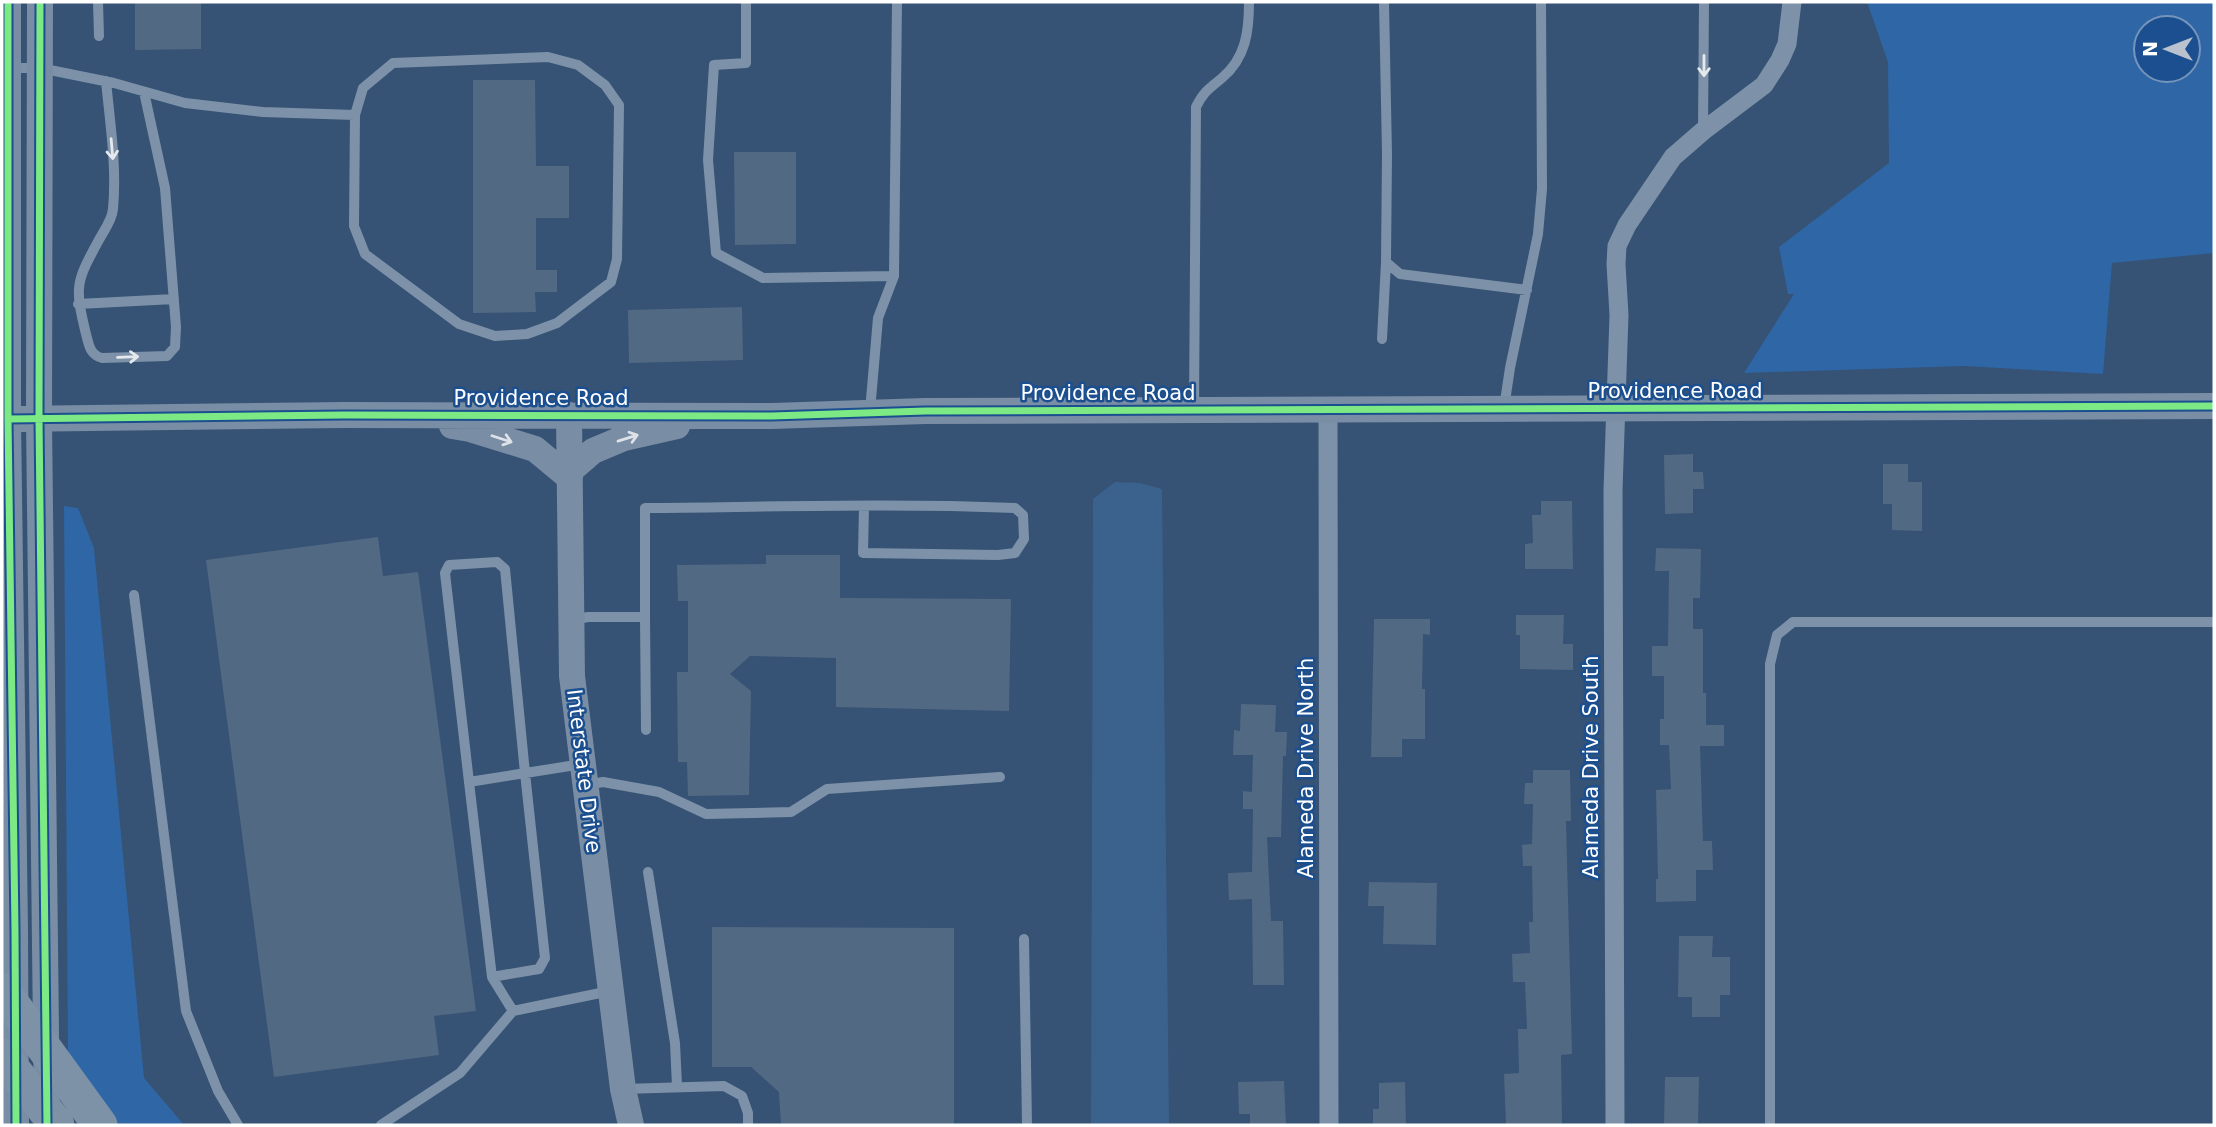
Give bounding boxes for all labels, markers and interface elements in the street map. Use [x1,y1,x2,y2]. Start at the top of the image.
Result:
north arrow [2132,14,2202,84]
text: N [2139,41,2161,57]
one-way arrow [1697,54,1711,77]
one-way arrow [106,137,119,160]
one-way arrow [117,351,140,364]
street label: Providence Road [1588,379,1762,403]
street label: Providence Road [1021,381,1195,405]
street label: Providence Road [454,386,628,410]
one-way arrow [617,430,639,443]
one-way arrow [491,434,513,446]
street label: Alameda Drive South [1579,655,1603,879]
street label: Alameda Drive North [1294,658,1318,878]
street label: Interstate Drive [562,688,606,854]

